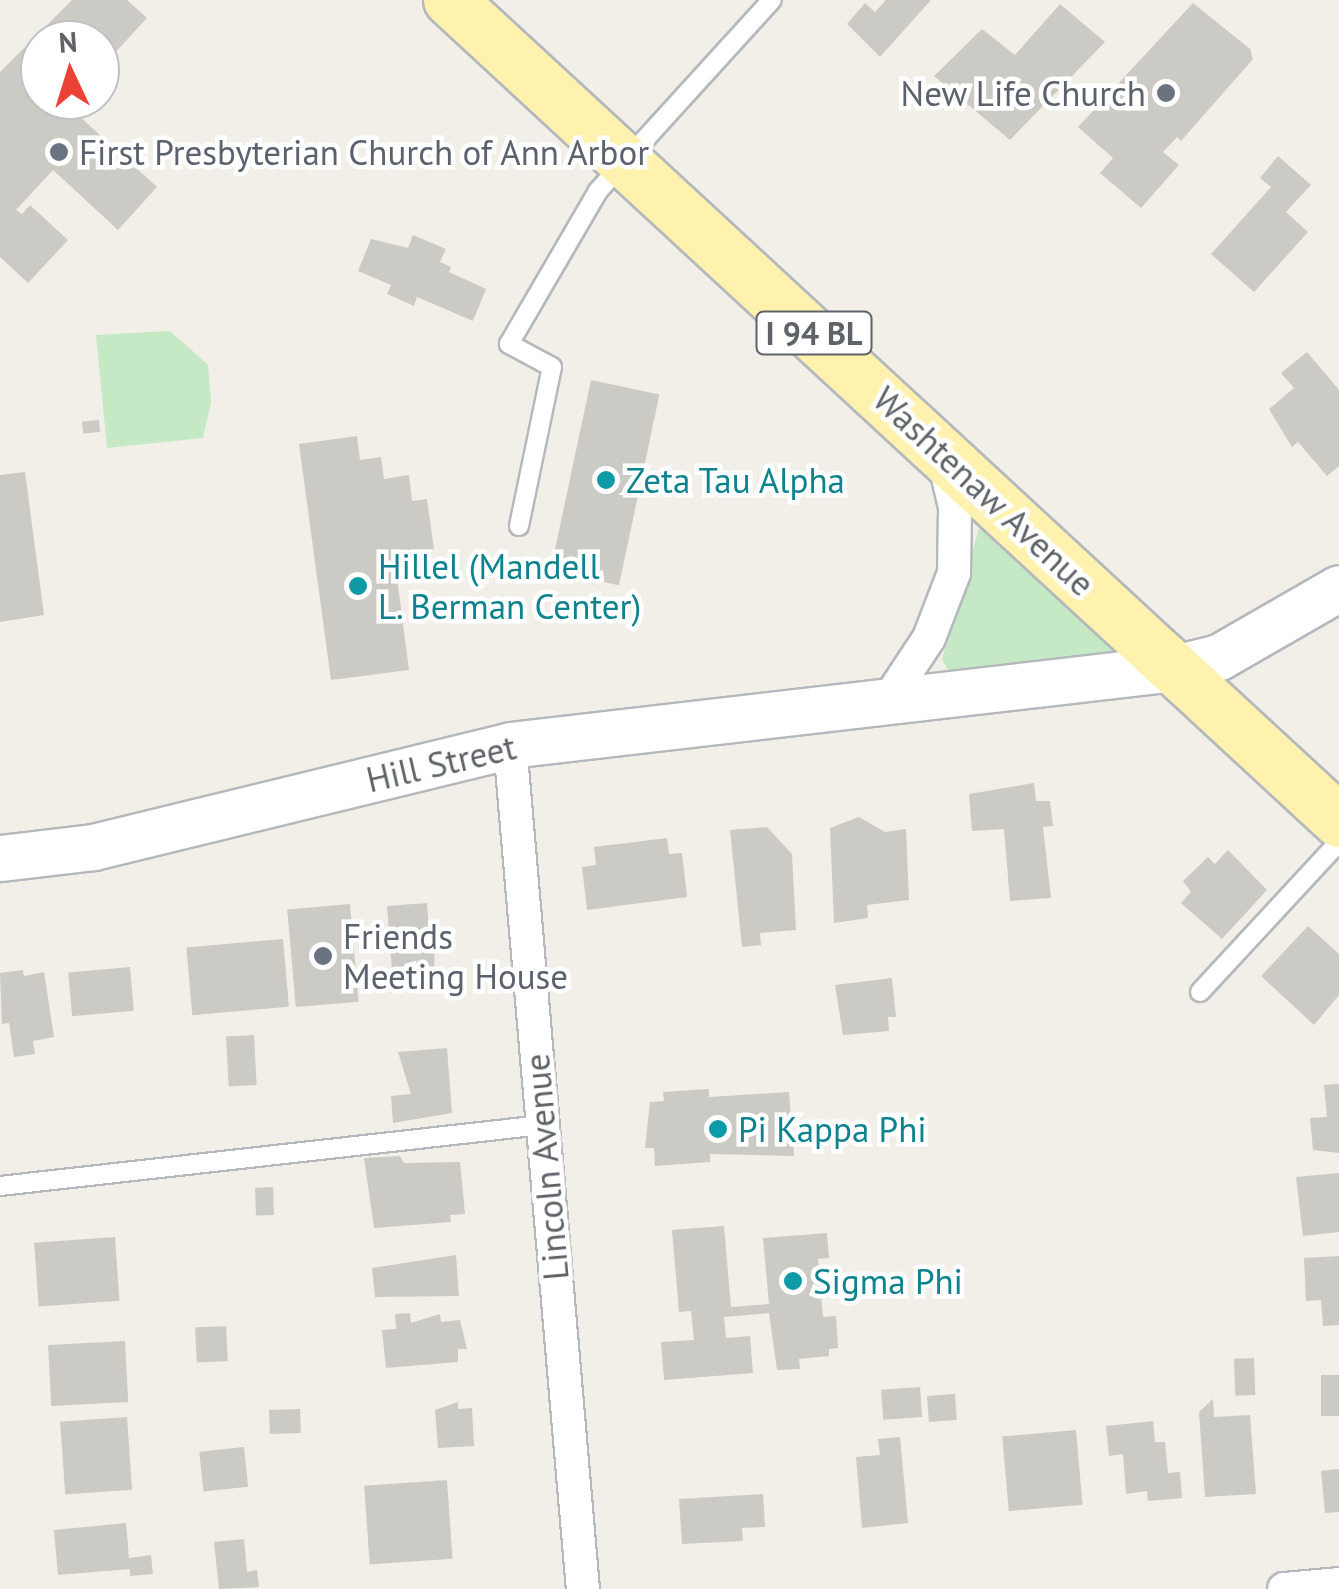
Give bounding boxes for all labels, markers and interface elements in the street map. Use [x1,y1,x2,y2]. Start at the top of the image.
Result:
north arrow [20,20,120,120]
text: N [58,22,78,61]
place label: New Life Church [900,72,1146,114]
marker: New Life Church [1155,82,1177,104]
place label: First Presbyterian Church of Ann Arbor [79,131,651,173]
marker: First Presbyterian Church of Ann Arbor [48,141,70,163]
road number: I 94 BL [754,306,874,360]
street label: Washtenaw Avenue [864,377,1104,605]
place label: Zeta Tau Alpha [626,459,847,501]
marker: Zeta Tau Alpha [595,469,617,491]
place label: Hillel (Mandell L. Berman Center) [378,545,644,627]
marker: Hillel (Mandell L. Berman Center) [347,575,369,597]
street label: Hill Street [362,725,520,801]
place label: Friends Meeting House [343,915,568,997]
marker: Friends Meeting House [312,945,334,967]
street label: Lincoln Avenue [515,1051,577,1283]
place label: Pi Kappa Phi [738,1108,927,1150]
marker: Pi Kappa Phi [707,1118,729,1140]
place label: Sigma Phi [813,1260,963,1302]
marker: Sigma Phi [782,1270,804,1292]

